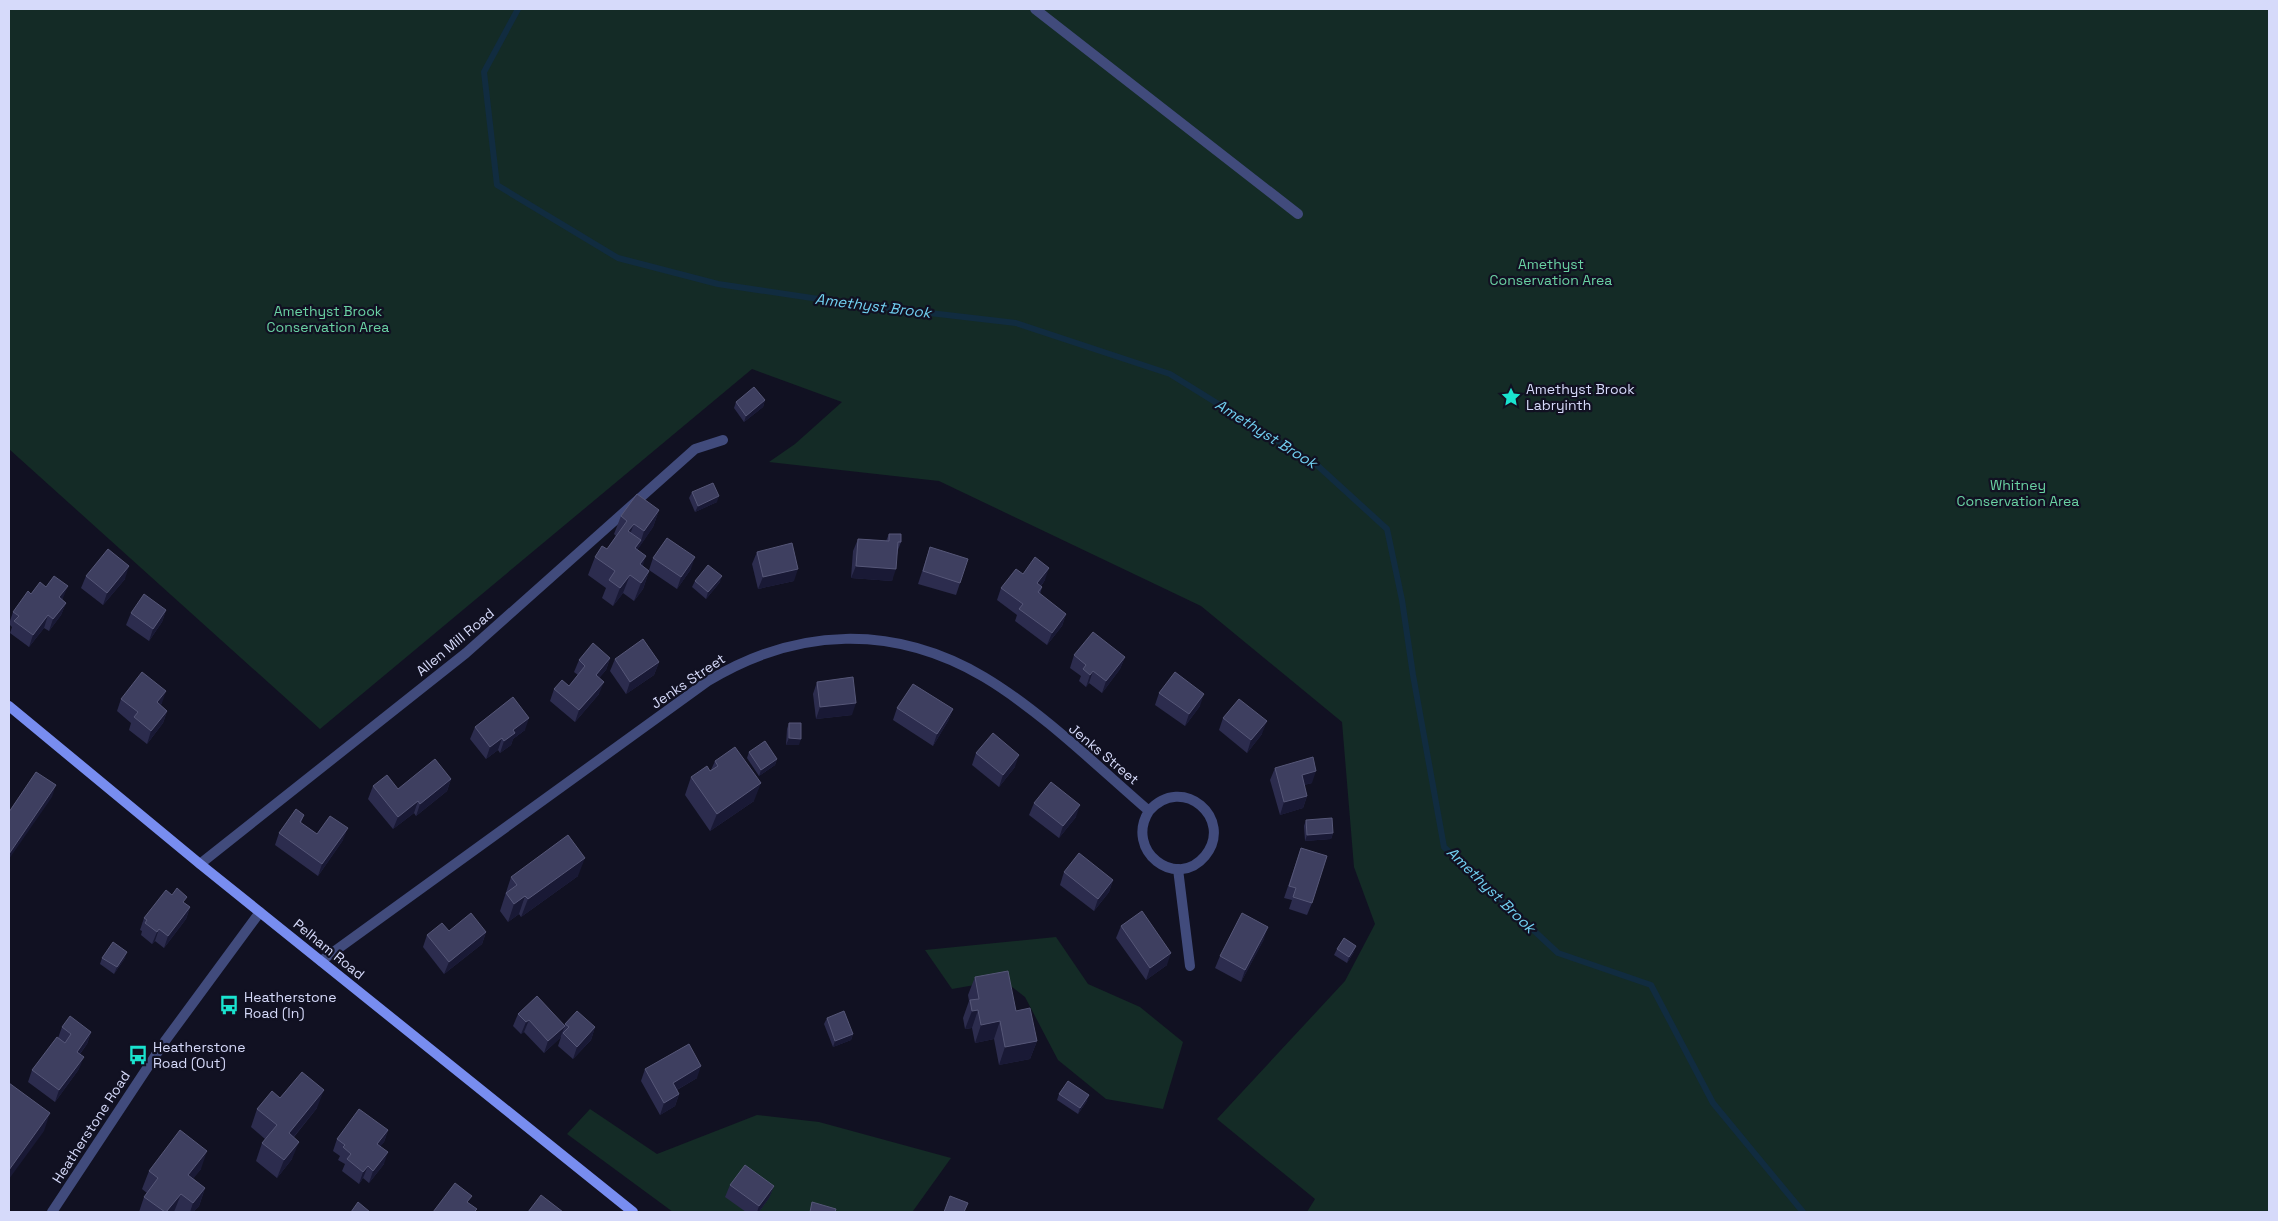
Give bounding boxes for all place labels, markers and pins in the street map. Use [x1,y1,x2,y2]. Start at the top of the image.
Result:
place label: Amethyst Brook Labryinth [1526,380,1635,414]
place icon: Amethyst Brook Labryinth [1500,386,1522,408]
place label: Heatherstone Road (In) [244,988,336,1022]
bus stop icon: Heatherstone Road (In) [218,994,240,1016]
place label: Heatherstone Road (Out) [153,1038,245,1072]
bus stop icon: Heatherstone Road (Out) [127,1044,149,1066]

